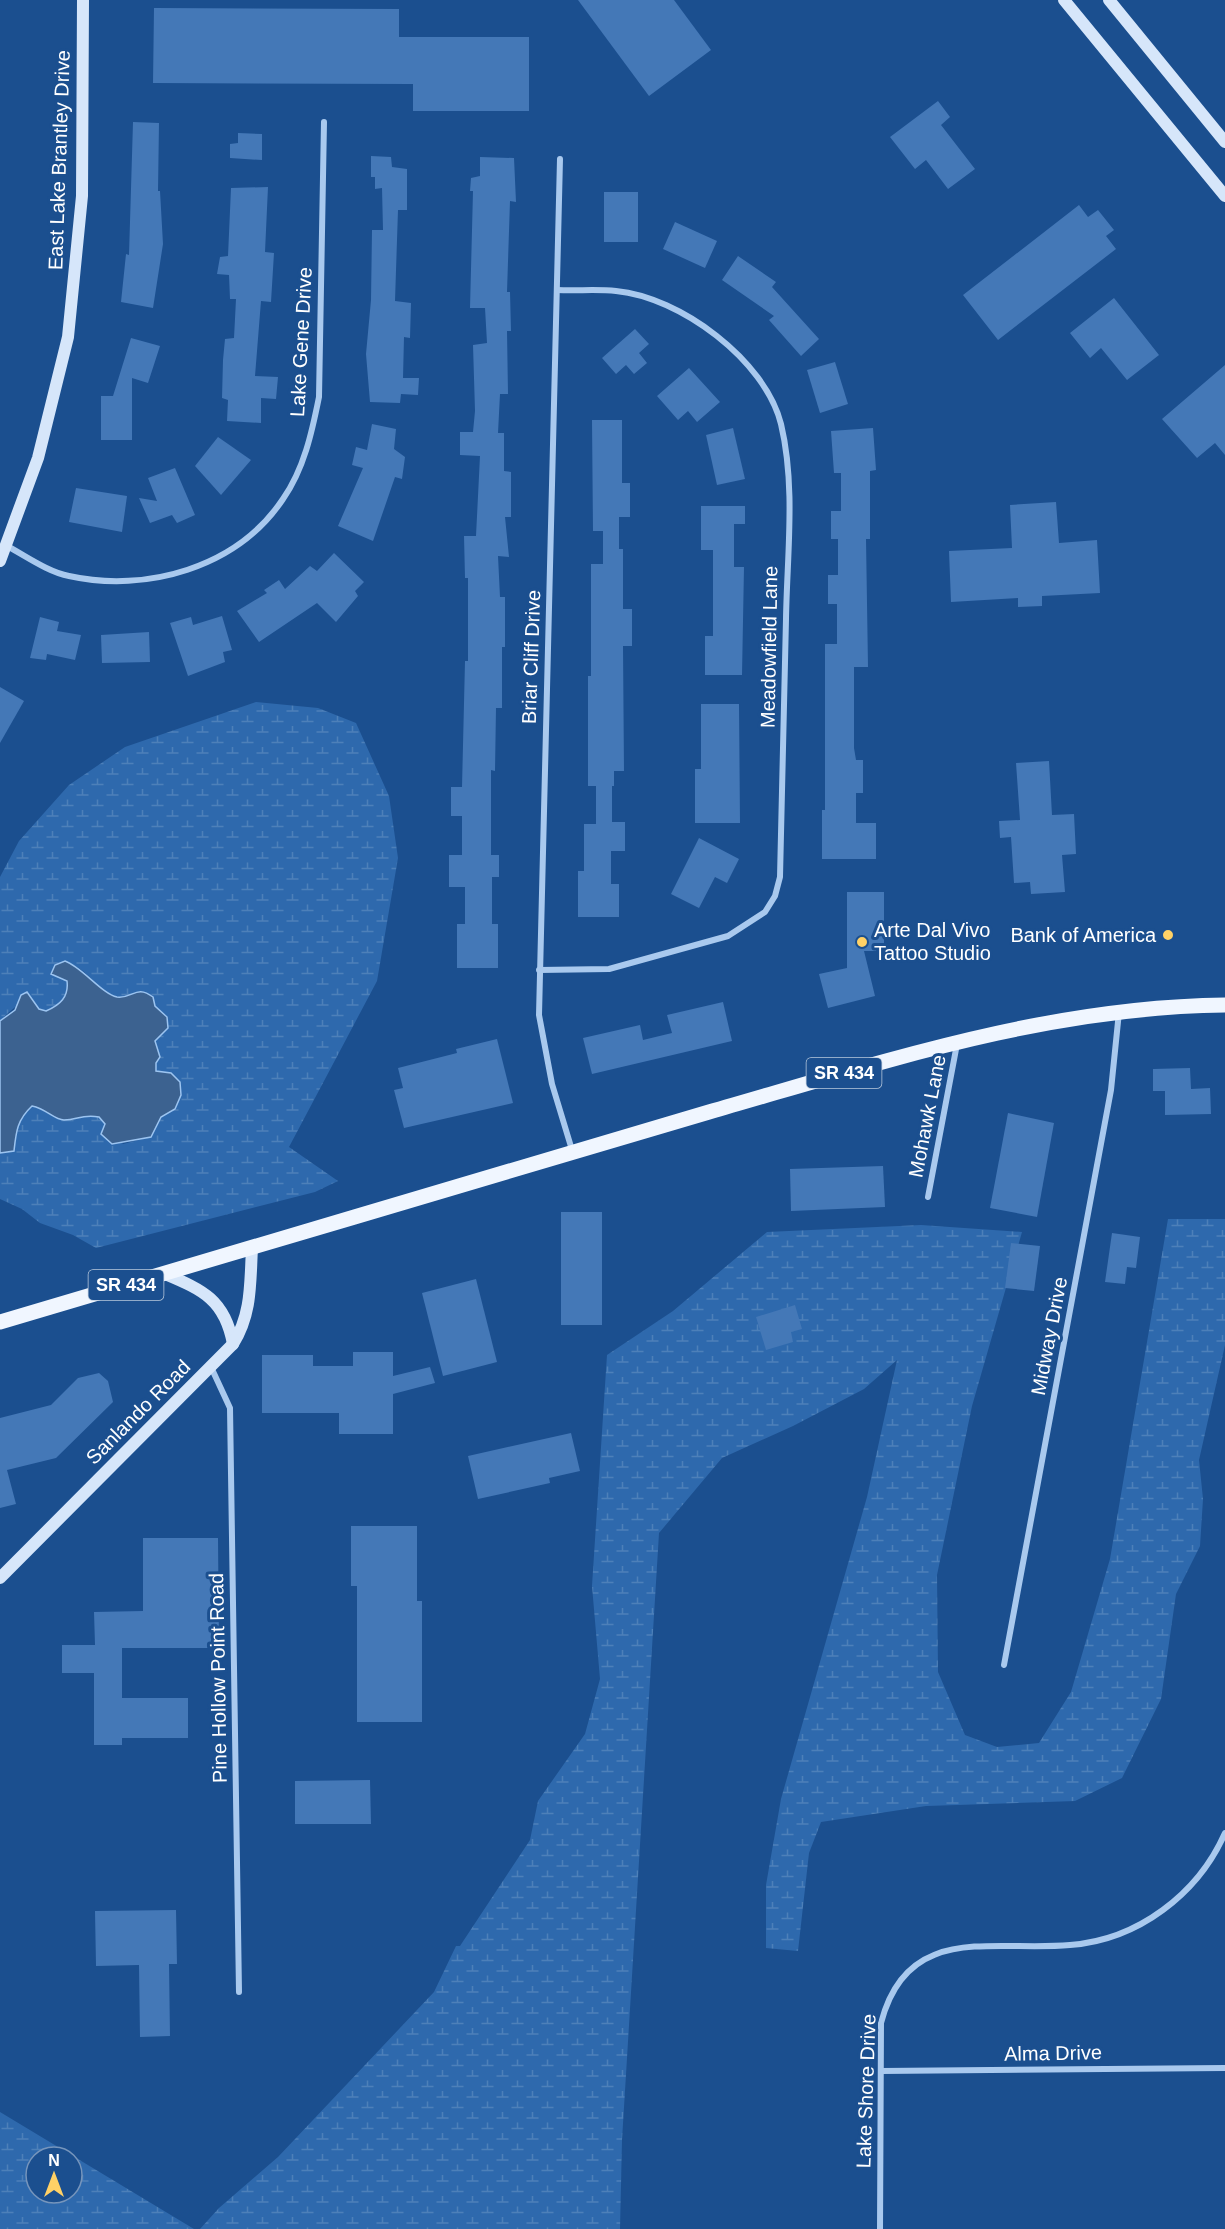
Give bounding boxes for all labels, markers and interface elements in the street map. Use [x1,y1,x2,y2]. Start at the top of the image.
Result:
street label: East Lake Brantley Drive [44,50,74,270]
street label: Lake Gene Drive [286,266,316,418]
street label: Meadowfield Lane [757,566,781,728]
street label: Briar Cliff Drive [518,590,544,724]
place label: Arte Dal Vivo Tattoo Studio [874,919,991,964]
place label: Bank of America [1010,924,1157,946]
marker: Bank of America [1161,928,1175,942]
marker: Arte Dal Vivo Tattoo Studio [855,935,869,949]
street label: Mohawk Lane [904,1053,950,1179]
road number: SR 434 [806,1058,882,1088]
road number: SR 434 [88,1270,164,1300]
street label: Midway Drive [1027,1275,1071,1397]
street label: Sanlando Road [81,1355,195,1469]
street label: Pine Hollow Point Road [205,1573,231,1783]
street label: Lake Shore Drive [852,2013,880,2169]
street label: Alma Drive [1004,2041,1102,2065]
north arrow [24,2145,84,2205]
text: N [48,2152,60,2169]

